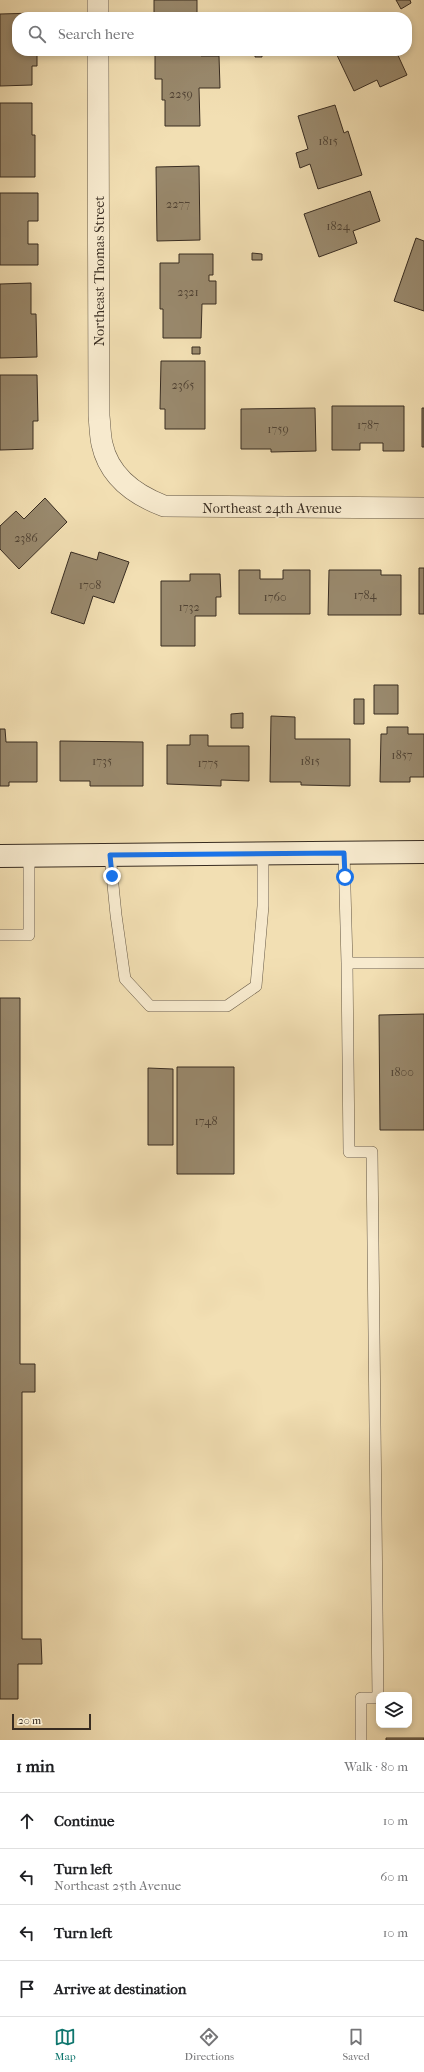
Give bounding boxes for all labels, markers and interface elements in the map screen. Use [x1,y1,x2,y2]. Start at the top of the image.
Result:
search box [12,12,412,56]
icon: search [26,23,48,45]
text: Search here [58,25,134,43]
house number: 2259 [169,87,193,101]
house number: 1815 [318,134,338,148]
street label: Northeast Thomas Street [91,196,108,346]
house number: 2277 [166,197,190,211]
house number: 1824 [326,219,351,233]
house number: 2321 [177,285,199,299]
house number: 2365 [172,378,194,392]
house number: 1787 [357,418,379,432]
house number: 1759 [267,422,289,436]
street label: Northeast 24th Avenue [202,500,342,517]
house number: 2386 [14,531,38,545]
house number: 1708 [79,578,101,592]
house number: 1784 [353,588,377,602]
house number: 1760 [263,590,287,604]
house number: 1732 [178,600,200,614]
house number: 1857 [391,748,413,762]
house number: 1735 [92,754,112,768]
house number: 1815 [300,754,320,768]
house number: 1775 [197,756,219,770]
route end [103,867,121,885]
route start [336,868,354,886]
house number: 1800 [390,1065,414,1079]
house number: 1748 [195,1114,217,1128]
map controls [376,1692,412,1728]
button: layers [376,1692,412,1728]
scale bar [12,1712,91,1731]
text: 20 m [18,1714,41,1727]
text: 1 min [16,1756,55,1776]
text: Walk · 80 m [344,1759,408,1774]
icon: ahead [16,1810,38,1832]
text: Continue [54,1812,114,1830]
text: 10 m [383,1813,408,1828]
text: Turn left [54,1860,112,1878]
icon: left [16,1866,38,1888]
text: 60 m [380,1869,408,1884]
text: Northeast 25th Avenue [54,1878,181,1893]
icon: left [16,1922,38,1944]
text: Turn left [54,1924,112,1942]
text: 10 m [383,1925,408,1940]
icon: arrive [16,1978,38,2000]
text: Arrive at destination [54,1980,186,1998]
tab: Map [54,2026,76,2063]
tab: Directions [185,2026,234,2063]
tab: Saved [342,2026,370,2063]

